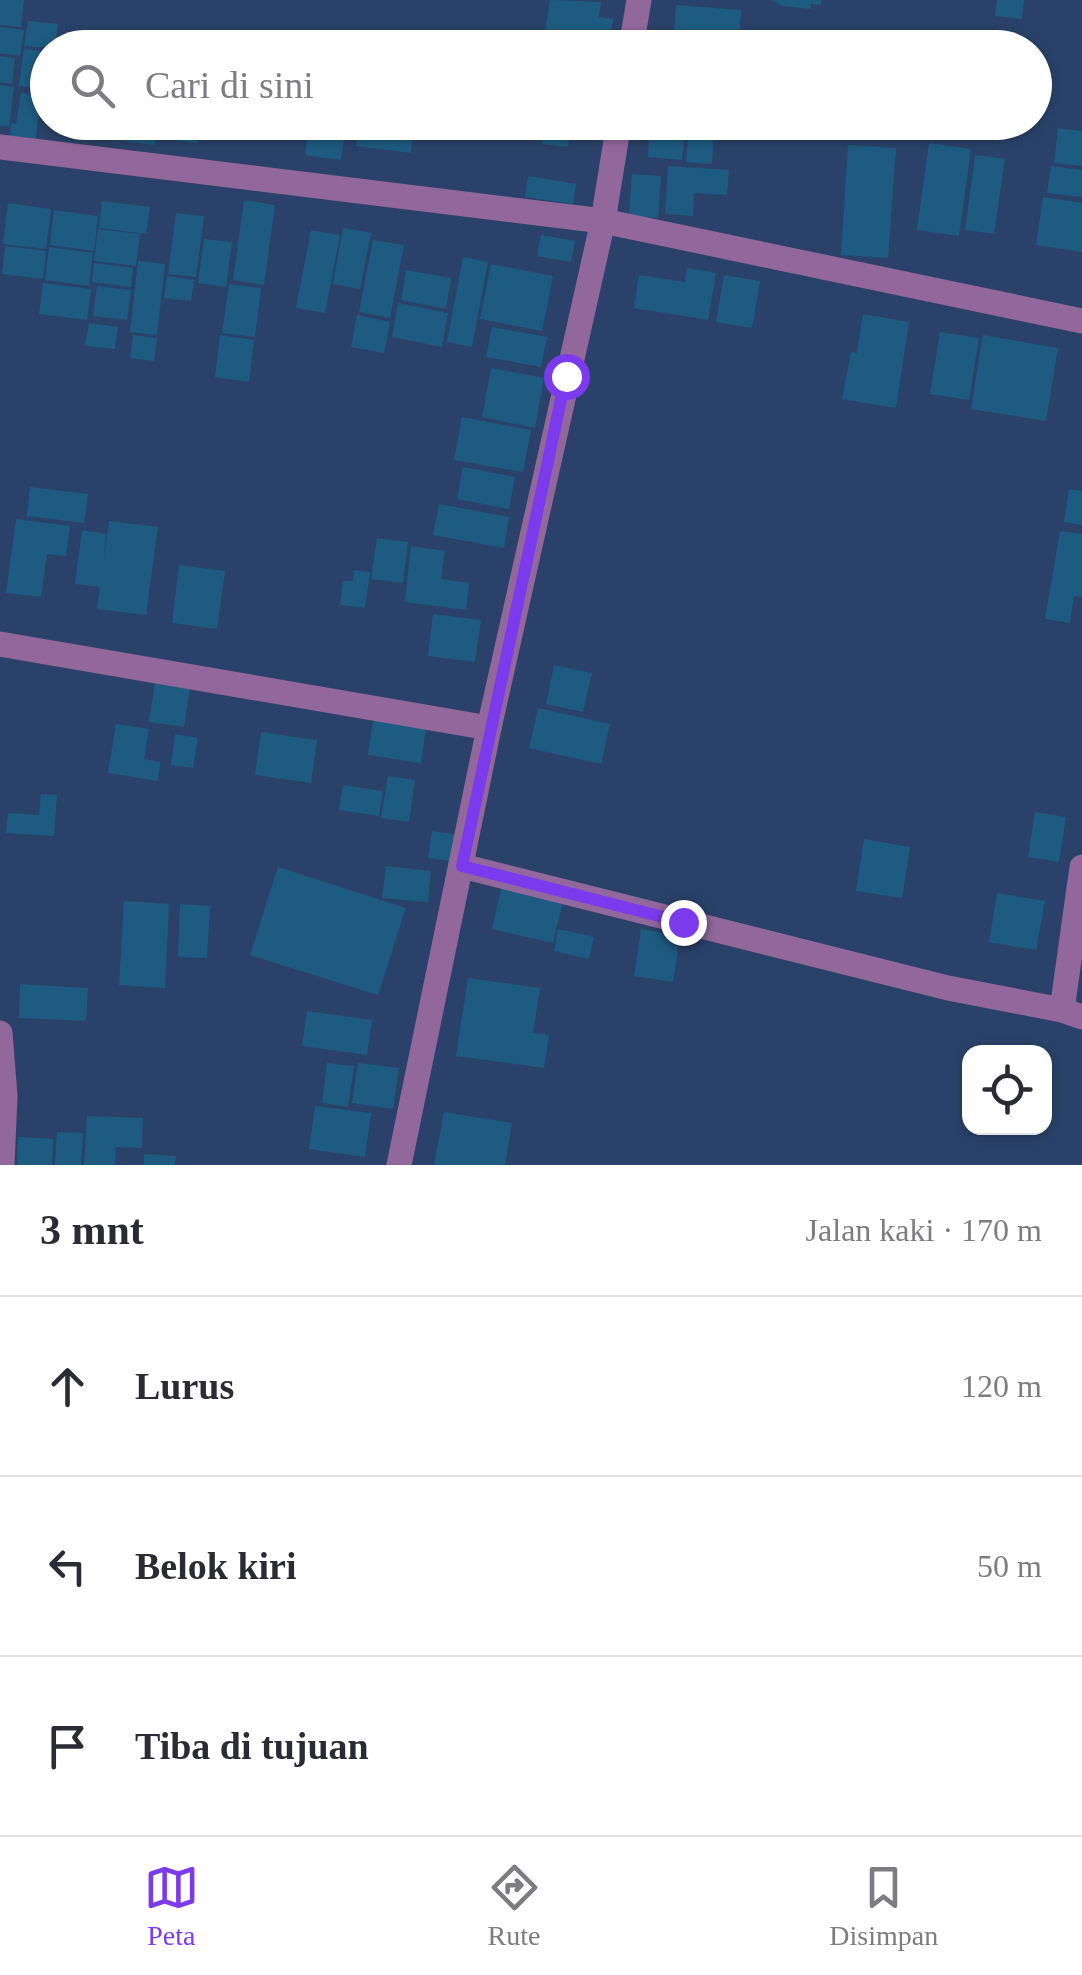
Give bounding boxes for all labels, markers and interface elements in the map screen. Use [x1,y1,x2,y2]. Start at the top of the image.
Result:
search box [30,30,1052,140]
icon: search [65,58,120,113]
text: Cari di sini [145,64,314,106]
route start [544,354,590,400]
route end [661,900,707,946]
map controls [962,1045,1052,1135]
button: locate [962,1045,1052,1135]
text: 3 mnt [40,1207,144,1253]
text: Jalan kaki · 170 m [806,1212,1042,1248]
icon: ahead [40,1359,95,1414]
text: Lurus [135,1365,234,1407]
text: 120 m [961,1368,1042,1404]
icon: left [40,1539,95,1594]
text: Belok kiri [135,1545,297,1587]
text: 50 m [977,1548,1042,1584]
icon: arrive [40,1719,95,1774]
text: Tiba di tujuan [135,1725,369,1767]
tab: Peta [144,1860,199,1952]
tab: Rute [487,1860,542,1952]
tab: Disimpan [829,1860,938,1952]

